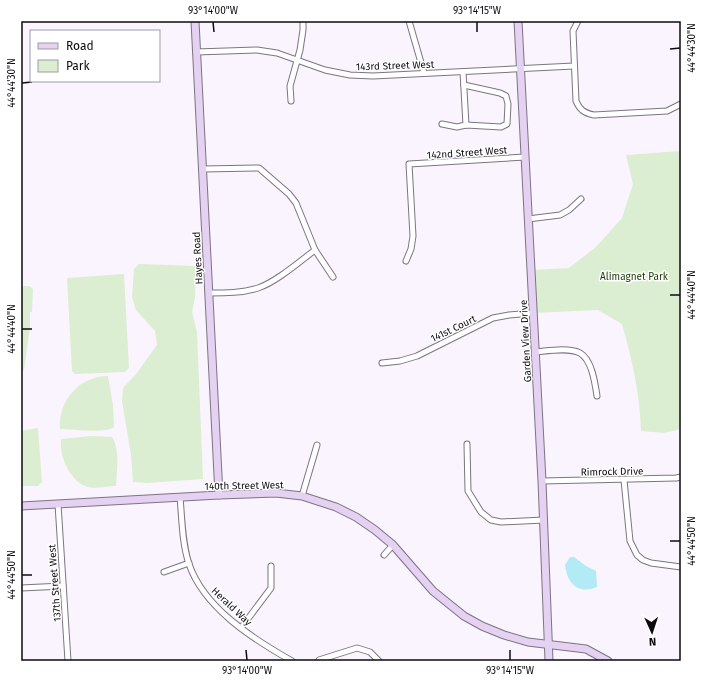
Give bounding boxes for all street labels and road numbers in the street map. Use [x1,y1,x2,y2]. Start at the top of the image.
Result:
street label: 143rd Street West [356,59,435,73]
street label: 142nd Street West [426,144,508,162]
street label: Hayes Road [191,231,205,285]
street label: Garden View Drive [518,300,534,382]
street label: 141st Court [429,313,478,345]
street label: Rimrock Drive [580,465,644,479]
street label: 140th Street West [204,479,284,493]
street label: 137th Street West [46,543,64,622]
street label: Herald Way [209,585,254,628]

